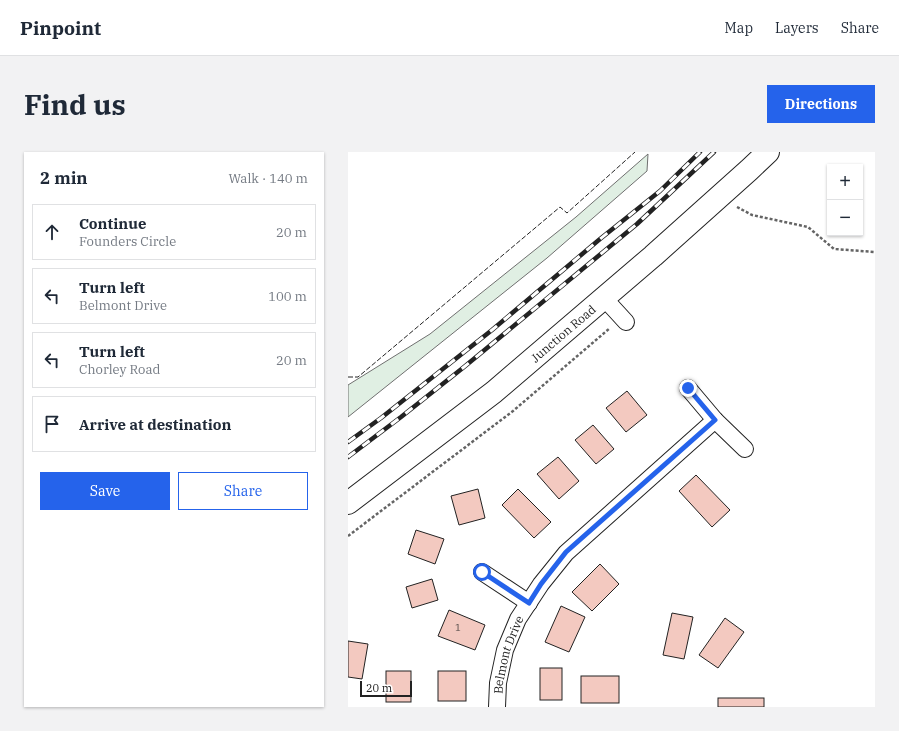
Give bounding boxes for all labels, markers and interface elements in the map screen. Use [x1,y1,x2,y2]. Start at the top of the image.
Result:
text: Pinpoint [20,16,101,40]
text: Map [725,19,753,37]
text: Layers [775,19,819,37]
text: Share [841,19,879,37]
button: Directions [767,85,875,123]
text: Find us [24,86,126,123]
map controls [827,164,863,236]
button: + [827,164,863,200]
text: 2 min [40,167,88,189]
text: Walk · 140 m [229,170,308,187]
button: − [827,200,863,236]
text: Continue [79,214,146,233]
icon: ahead [41,221,63,243]
text: 20 m [276,224,307,241]
text: Founders Circle [79,233,176,250]
text: Turn left [79,278,145,297]
icon: left [41,285,63,307]
text: 100 m [268,288,307,305]
text: Belmont Drive [79,297,167,314]
street label: Junction Road [527,301,598,365]
text: Turn left [79,342,145,361]
icon: left [41,349,63,371]
text: 20 m [276,352,307,369]
text: Chorley Road [79,361,160,378]
route end [679,379,697,397]
icon: arrive [41,413,63,435]
text: Arrive at destination [79,415,231,434]
button: Save [40,472,170,510]
button: Share [178,472,308,510]
route start [473,563,491,581]
street label: Belmont Drive [490,612,526,694]
house number: 1 [455,621,461,634]
scale bar [360,679,412,698]
text: 20 m [366,681,392,695]

